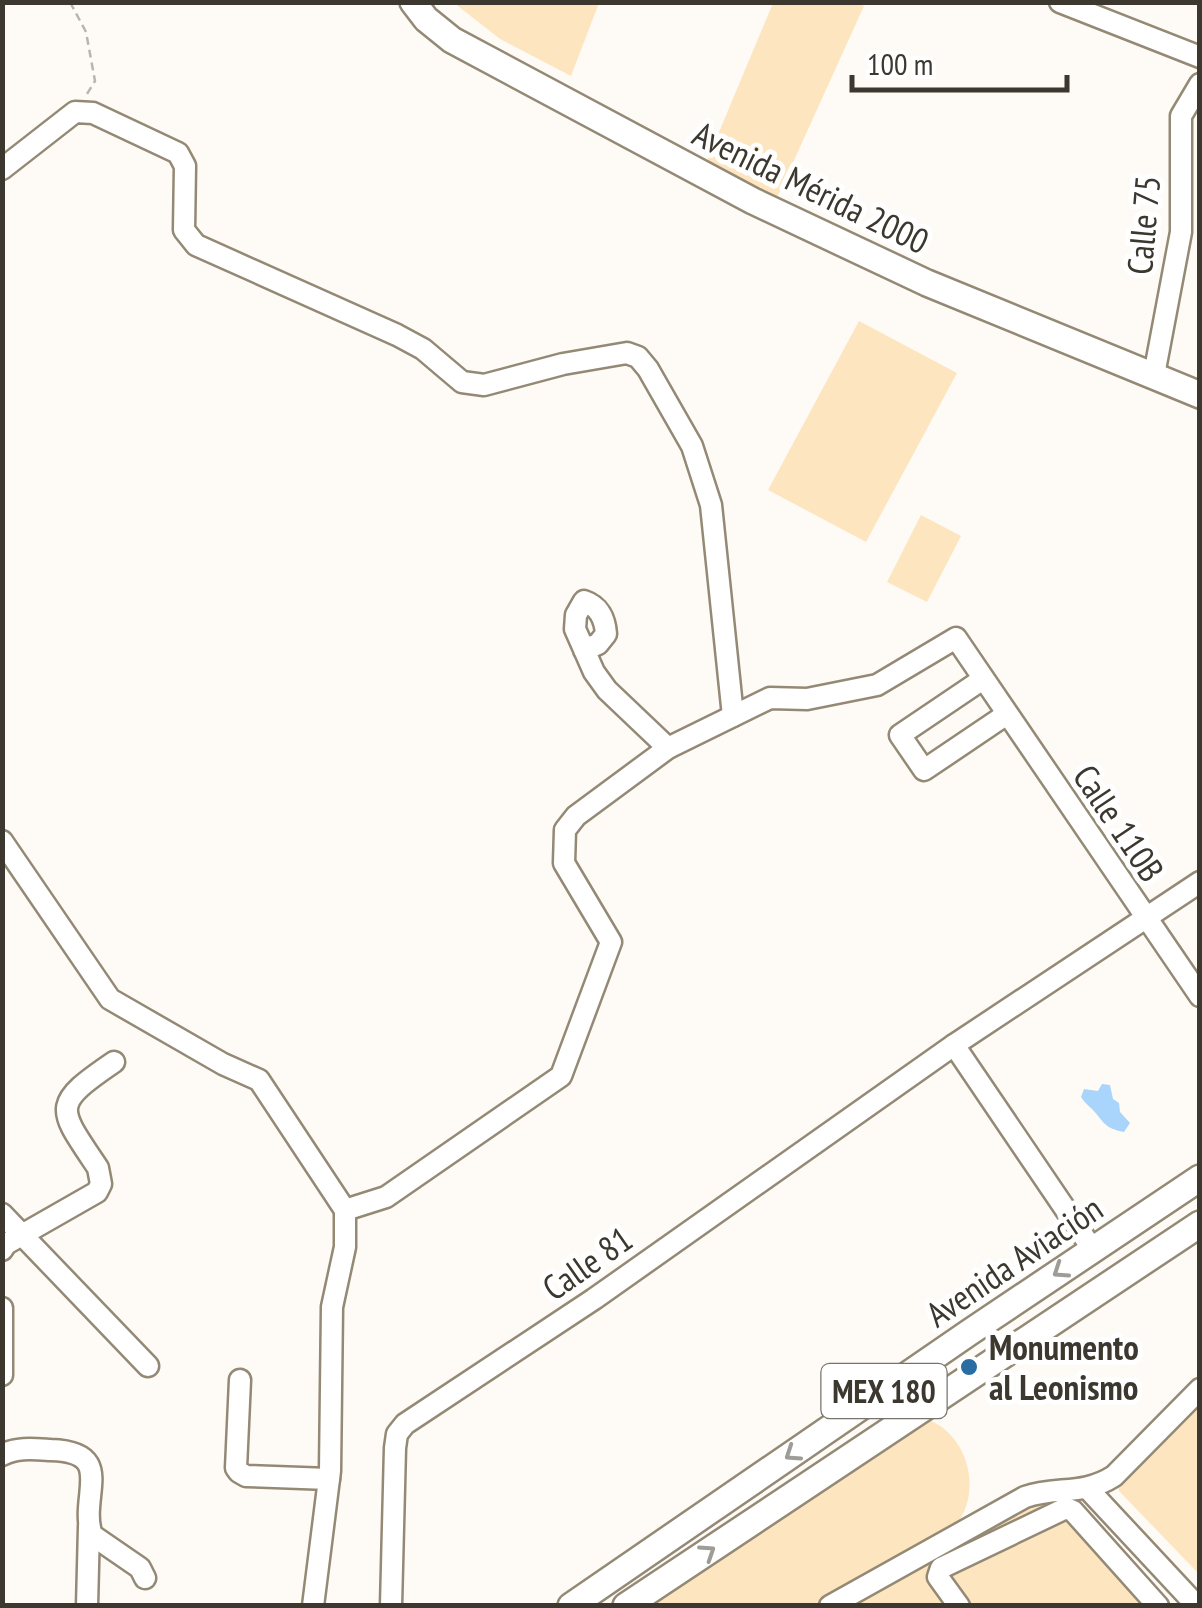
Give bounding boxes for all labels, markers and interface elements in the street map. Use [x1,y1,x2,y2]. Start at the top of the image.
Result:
scale bar [852,30,1067,92]
text: 100 m [867,44,933,83]
street label: Avenida Mérida 2000 [686,110,936,264]
street label: Calle 75 [1116,174,1170,276]
street label: Calle 110B [1063,756,1175,890]
street label: Avenida Aviación [917,1185,1111,1337]
street label: Calle 81 [533,1216,641,1310]
one-way arrow [1053,1259,1071,1278]
place label: Monumento al Leonismo [989,1324,1139,1410]
marker: Monumento al Leonismo [958,1356,980,1378]
road number: MEX 180 [822,1364,946,1418]
one-way arrow [784,1442,803,1460]
one-way arrow [697,1545,715,1564]

